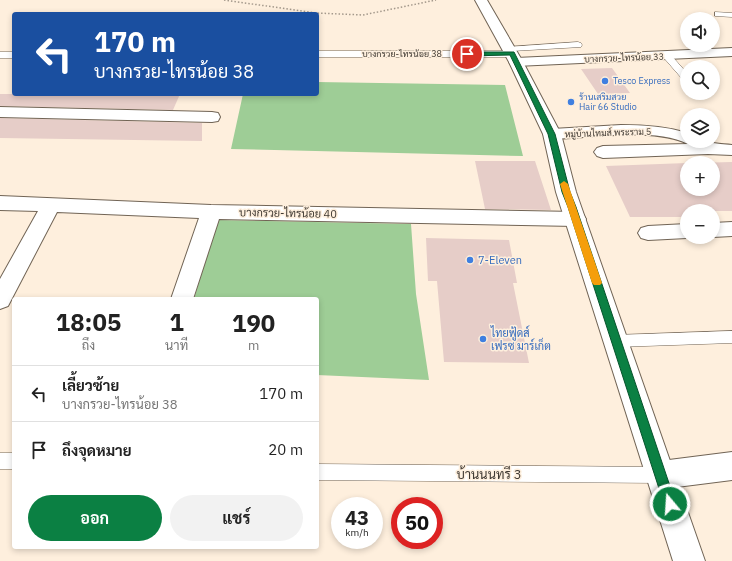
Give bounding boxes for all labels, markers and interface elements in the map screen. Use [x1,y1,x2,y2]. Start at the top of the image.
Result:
map controls [680,12,720,244]
button: sound [680,12,720,52]
text: 170 m [94,23,176,60]
icon: left [28,28,80,80]
pin [450,37,484,71]
icon: arrive [456,43,478,65]
street label: บางกรวย-ไทรน้อย 38 [362,48,442,59]
street label: บางกรวย-ไทรน้อย 33 [584,51,664,64]
text: บางกรวย-ไทรน้อย 38 [94,60,254,83]
button: search [680,60,720,100]
place label: Tesco Express [613,75,670,86]
marker: Tesco Express [600,76,610,86]
place label: ร้านเสริมสวย Hair 66 Studio [579,91,637,112]
marker: ร้านเสริมสวย Hair 66 Studio [566,97,576,107]
button: layers [680,108,720,148]
street label: หมู่บ้านไทมส์ พระราม 5 [564,125,652,141]
button: + [680,156,720,196]
street label: บางกรวย-ไทรน้อย 40 [239,204,337,221]
button: − [680,204,720,244]
place label: 7-Eleven [478,253,522,267]
marker: 7-Eleven [465,255,475,265]
text: 18:05 [56,306,121,338]
text: 1 [169,306,184,338]
text: 190 [232,307,275,339]
place label: ไทยฟู้ดส์ เฟรซ มาร์เก็ต [490,325,551,353]
marker: ไทยฟู้ดส์ เฟรซ มาร์เก็ต [478,334,488,344]
text: ถึง [82,337,95,354]
text: นาที [165,337,188,354]
text: m [248,337,259,354]
text: เลี้ยวซ้าย [62,376,119,395]
icon: left [28,383,50,405]
text: 170 m [259,384,303,403]
text: บางกรวย-ไทรน้อย 38 [62,396,178,413]
icon: arrive [28,439,50,461]
text: 20 m [268,440,303,459]
text: ถึงจุดหมาย [62,441,132,460]
street label: บ้านนนทรี 3 [456,465,522,483]
position arrow [649,483,691,525]
button: ออก [28,495,162,541]
button: แชร์ [170,495,303,541]
speed limit sign: 50 [391,497,443,549]
text: 43 [345,504,369,531]
text: km/h [345,526,369,539]

